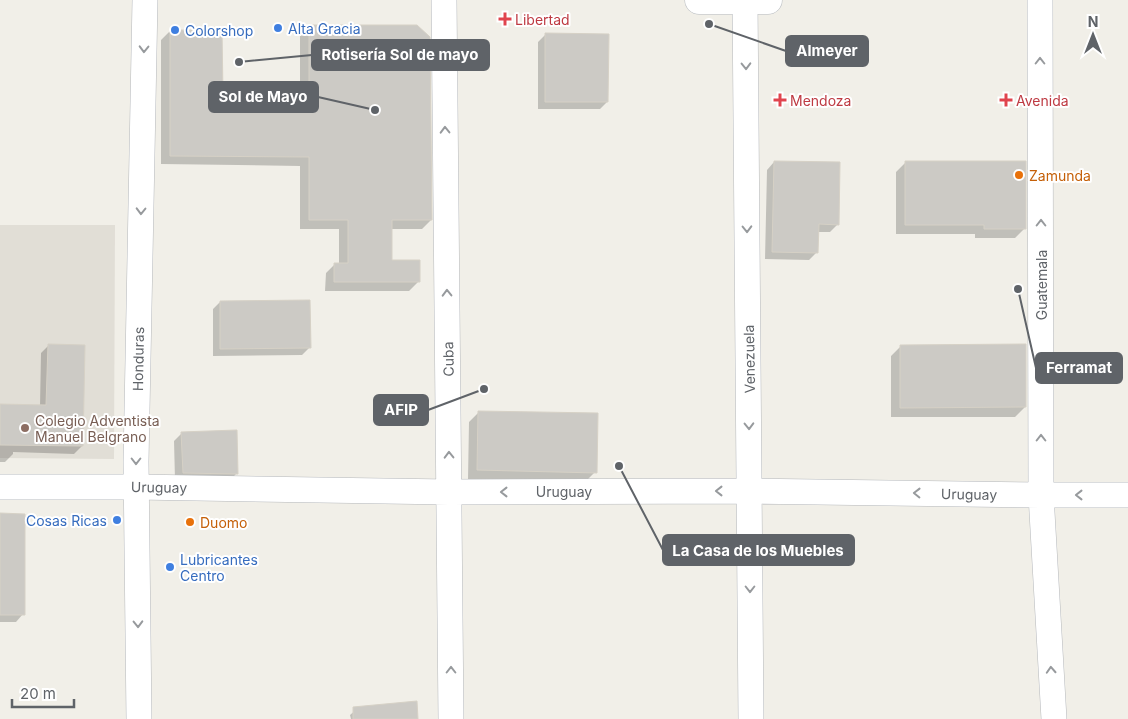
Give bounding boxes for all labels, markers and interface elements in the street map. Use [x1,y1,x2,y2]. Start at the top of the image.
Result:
north arrow [1068,10,1118,60]
place label: Libertad [515,11,570,28]
marker: Libertad [499,13,511,25]
text: N [1088,13,1098,30]
place label: Alta Gracia [288,20,361,37]
place label: Colorshop [185,22,253,39]
marker: Alta Gracia [272,22,284,34]
marker: Colorshop [169,24,181,36]
callout: Almeyer [786,36,868,66]
callout: Rotisería Sol de mayo [312,40,489,70]
text: Almeyer [796,41,858,60]
one-way arrow [139,45,149,53]
text: Rotisería Sol de mayo [322,45,479,64]
one-way arrow [1035,56,1045,64]
one-way arrow [741,62,751,70]
callout: Sol de Mayo [209,82,318,112]
text: Sol de Mayo [219,87,307,106]
place label: Mendoza [790,92,851,109]
place label: Avenida [1016,92,1069,109]
marker: Mendoza [774,94,786,106]
marker: Avenida [1000,94,1012,106]
one-way arrow [440,126,450,134]
place label: Zamunda [1029,167,1091,184]
marker: Zamunda [1013,169,1025,181]
one-way arrow [136,208,146,215]
one-way arrow [1036,219,1046,226]
one-way arrow [742,225,752,233]
street label: Guatemala [1033,250,1050,320]
one-way arrow [442,289,452,296]
street label: Venezuela [740,324,758,394]
street label: Honduras [129,327,147,391]
street label: Cuba [439,341,457,377]
callout: Ferramat [1036,353,1122,383]
text: Ferramat [1046,358,1113,377]
callout: AFIP [374,395,428,425]
text: AFIP [384,400,418,419]
place label: Colegio Adventista Manuel Belgrano [35,412,160,445]
marker: Colegio Adventista Manuel Belgrano [19,422,31,434]
one-way arrow [744,422,754,430]
one-way arrow [1036,434,1046,442]
one-way arrow [444,451,454,459]
one-way arrow [131,458,141,465]
street label: Uruguay [131,478,187,496]
street label: Uruguay [536,483,592,500]
street label: Uruguay [941,485,997,503]
one-way arrow [715,486,723,496]
one-way arrow [500,487,508,497]
one-way arrow [913,488,920,498]
one-way arrow [1075,490,1083,500]
place label: Cosas Ricas [26,512,107,529]
marker: Cosas Ricas [111,514,123,526]
place label: Duomo [200,514,247,531]
marker: Duomo [184,516,196,528]
callout: La Casa de los Muebles [663,535,854,565]
text: La Casa de los Muebles [672,541,844,560]
place label: Lubricantes Centro [180,551,258,584]
marker: Lubricantes Centro [164,561,176,573]
one-way arrow [745,585,755,593]
one-way arrow [133,620,143,628]
one-way arrow [446,666,456,674]
one-way arrow [1046,666,1057,674]
scale bar [12,676,75,708]
text: 20 m [20,684,56,703]

